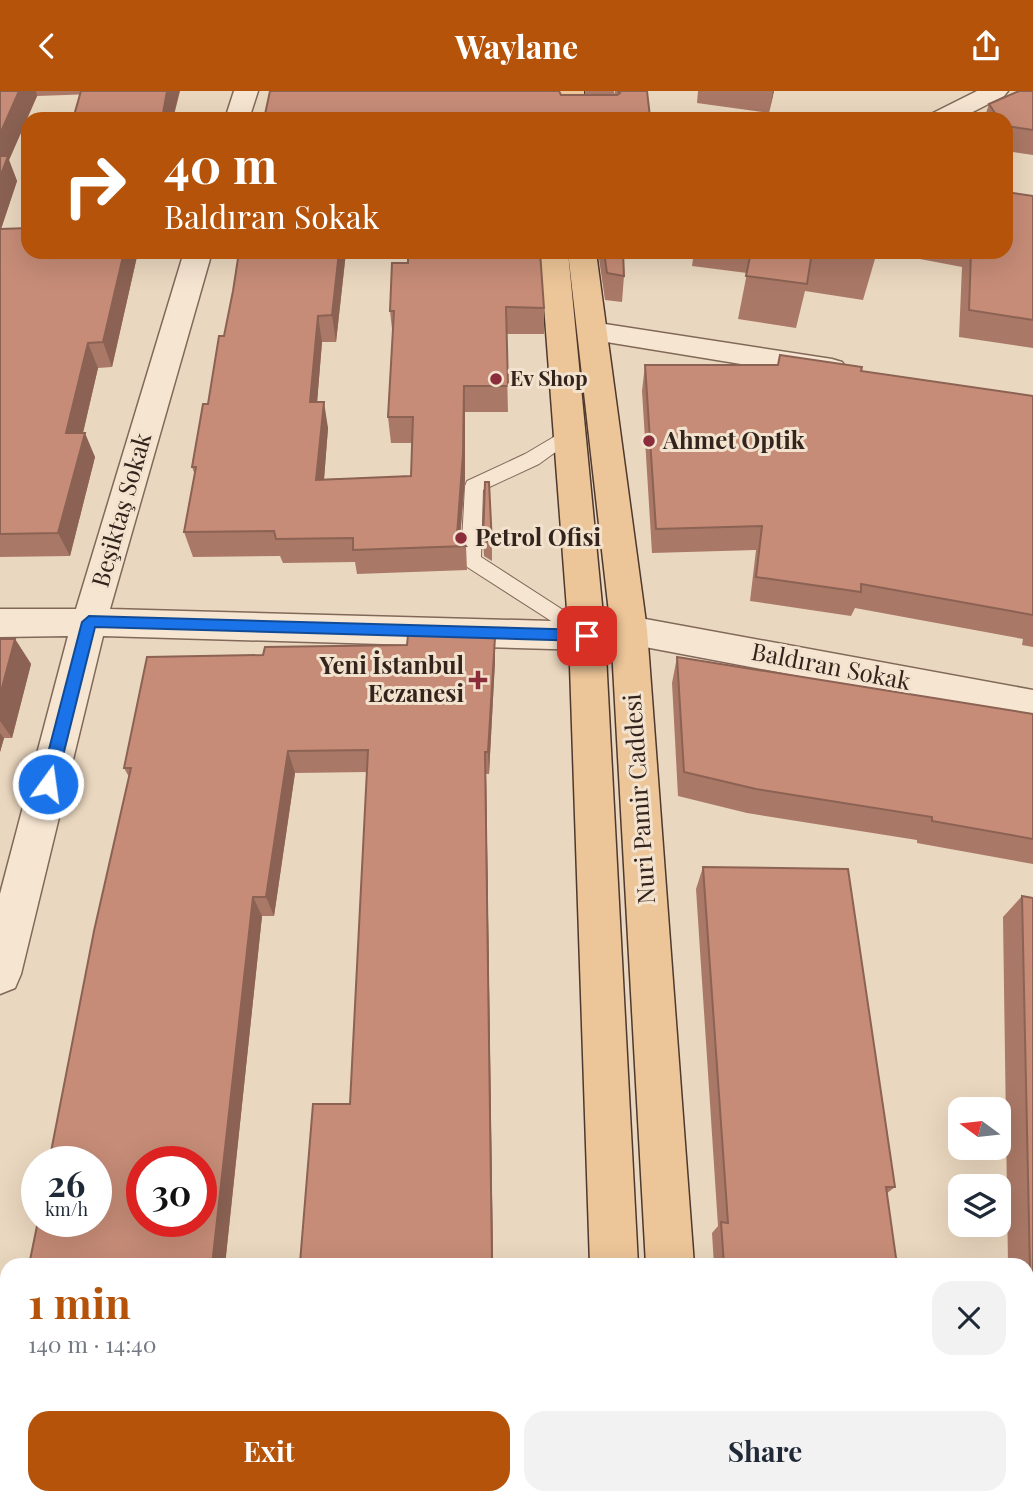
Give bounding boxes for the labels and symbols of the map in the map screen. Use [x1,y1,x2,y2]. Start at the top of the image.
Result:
place label: Ev Shop [510,363,588,391]
marker: Ev Shop [488,371,504,387]
place label: Ahmet Optik [662,423,806,455]
street label: Beşiktaş Sokak [83,428,158,590]
marker: Ahmet Optik [641,433,657,449]
place label: Petrol Ofisi [475,520,601,552]
marker: Petrol Ofisi [453,530,469,546]
pin [557,606,617,666]
street label: Baldıran Sokak [749,634,914,696]
place label: Yeni İstanbul Eczanesi [318,648,465,708]
marker: Yeni İstanbul Eczanesi [470,672,486,688]
street label: Nuri Pamir Caddesi [615,693,661,905]
position arrow [11,747,85,821]
north arrow [948,1097,1012,1160]
speed limit sign: 30 [126,1146,217,1237]

